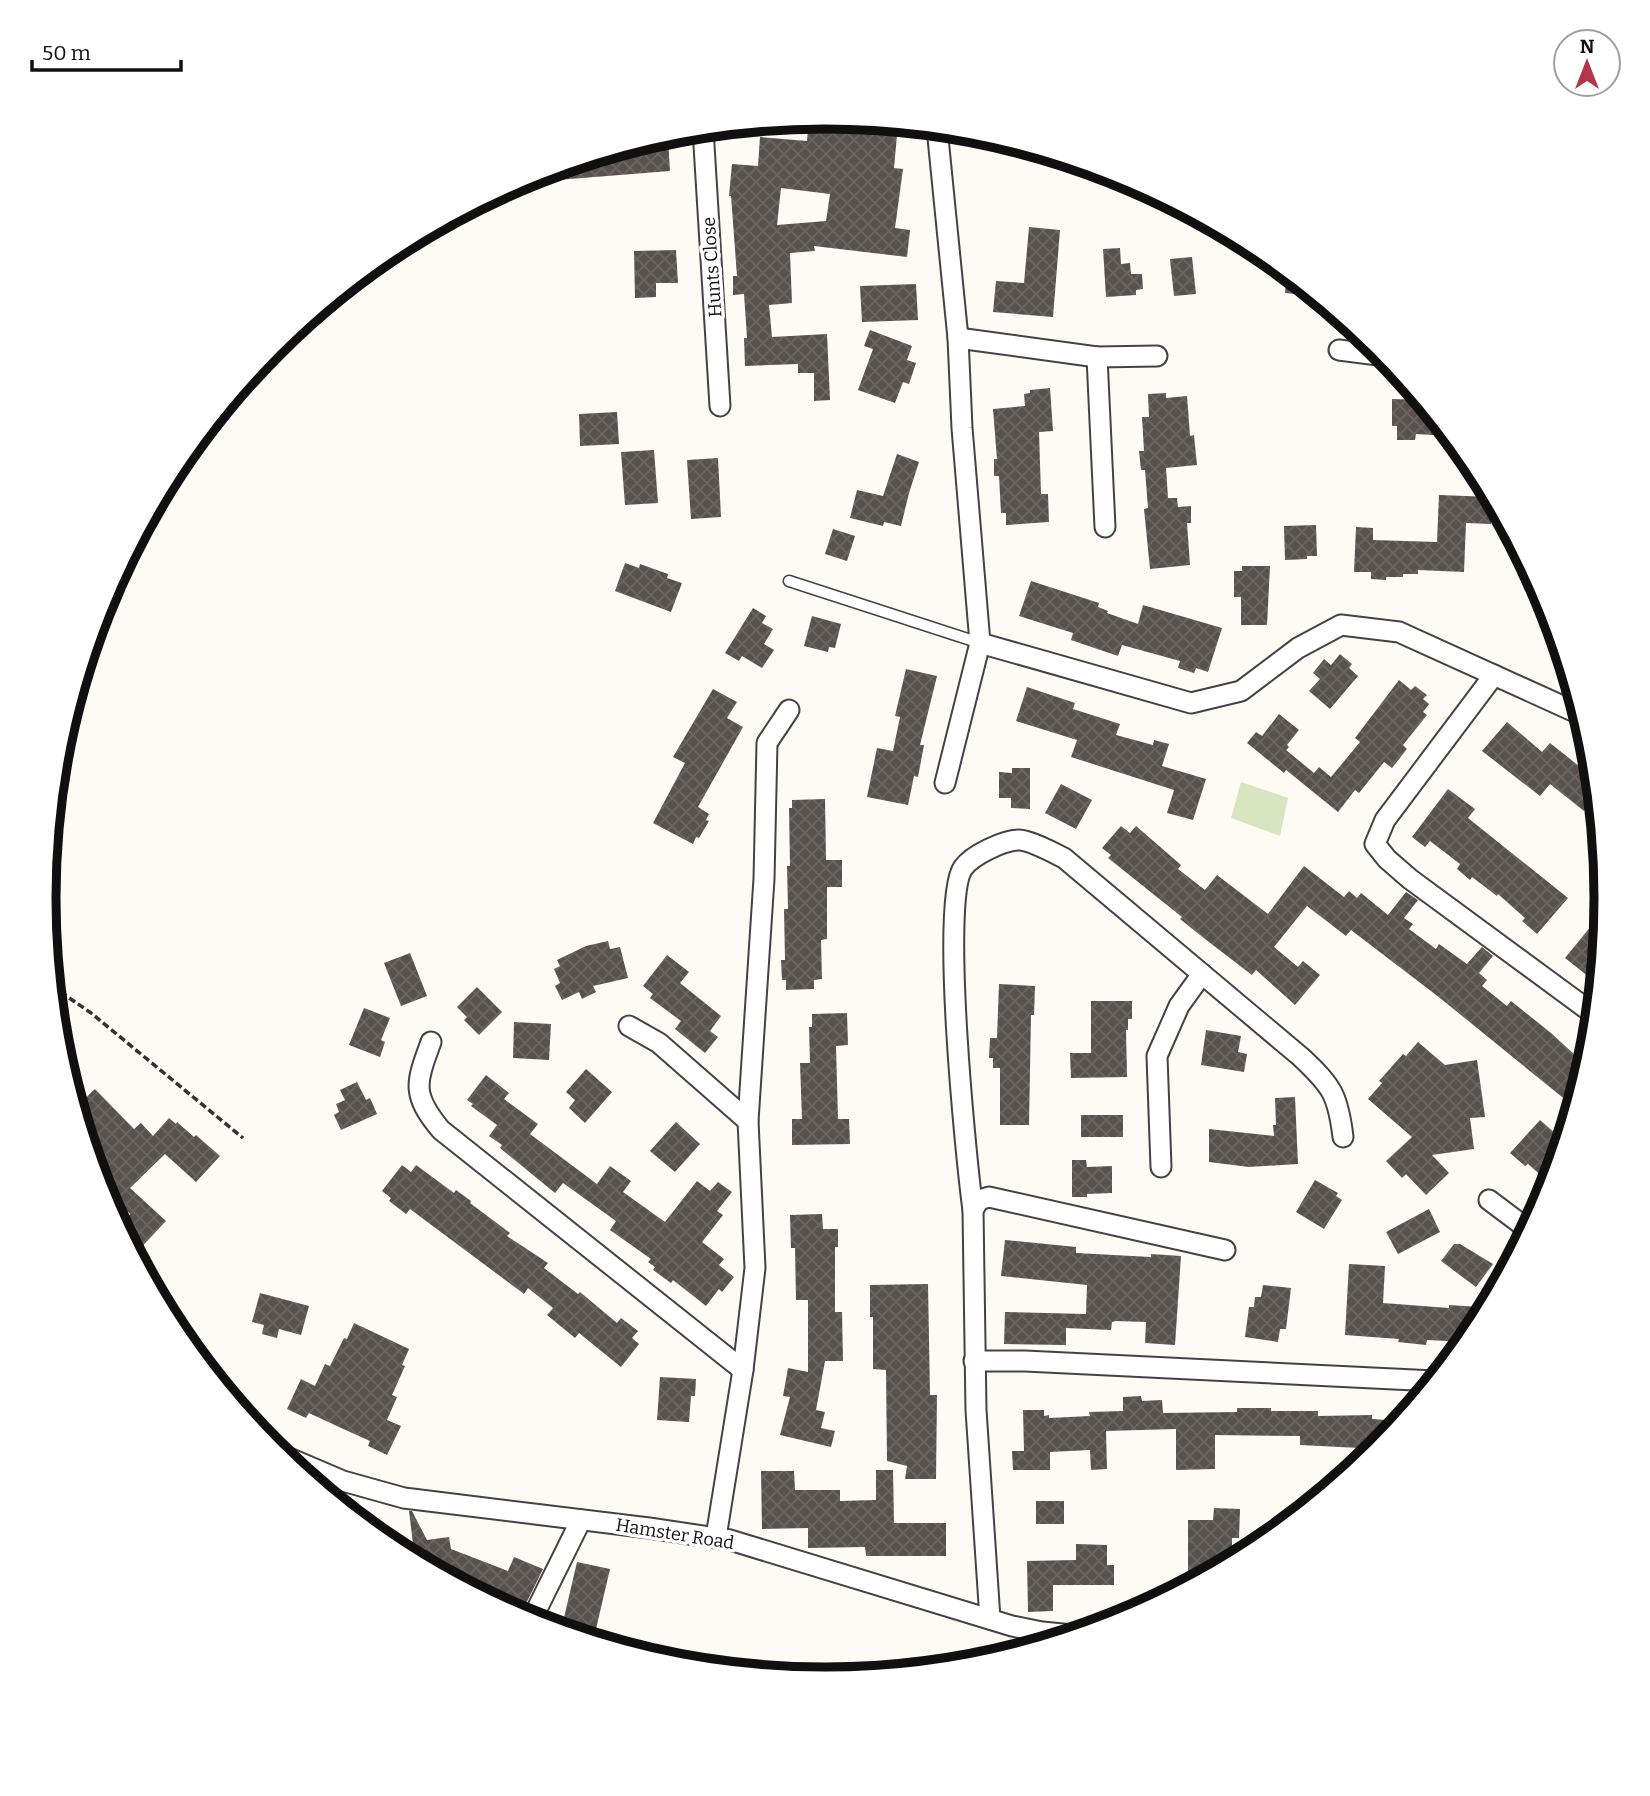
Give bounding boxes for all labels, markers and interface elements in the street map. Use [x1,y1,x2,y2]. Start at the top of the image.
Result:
scale bar [32,28,180,72]
north arrow [1552,28,1622,98]
text: N [1580,35,1595,58]
text: 50 m [42,40,91,66]
street label: Hunts Close [698,216,726,318]
street label: Hamster Road [614,1514,736,1554]

